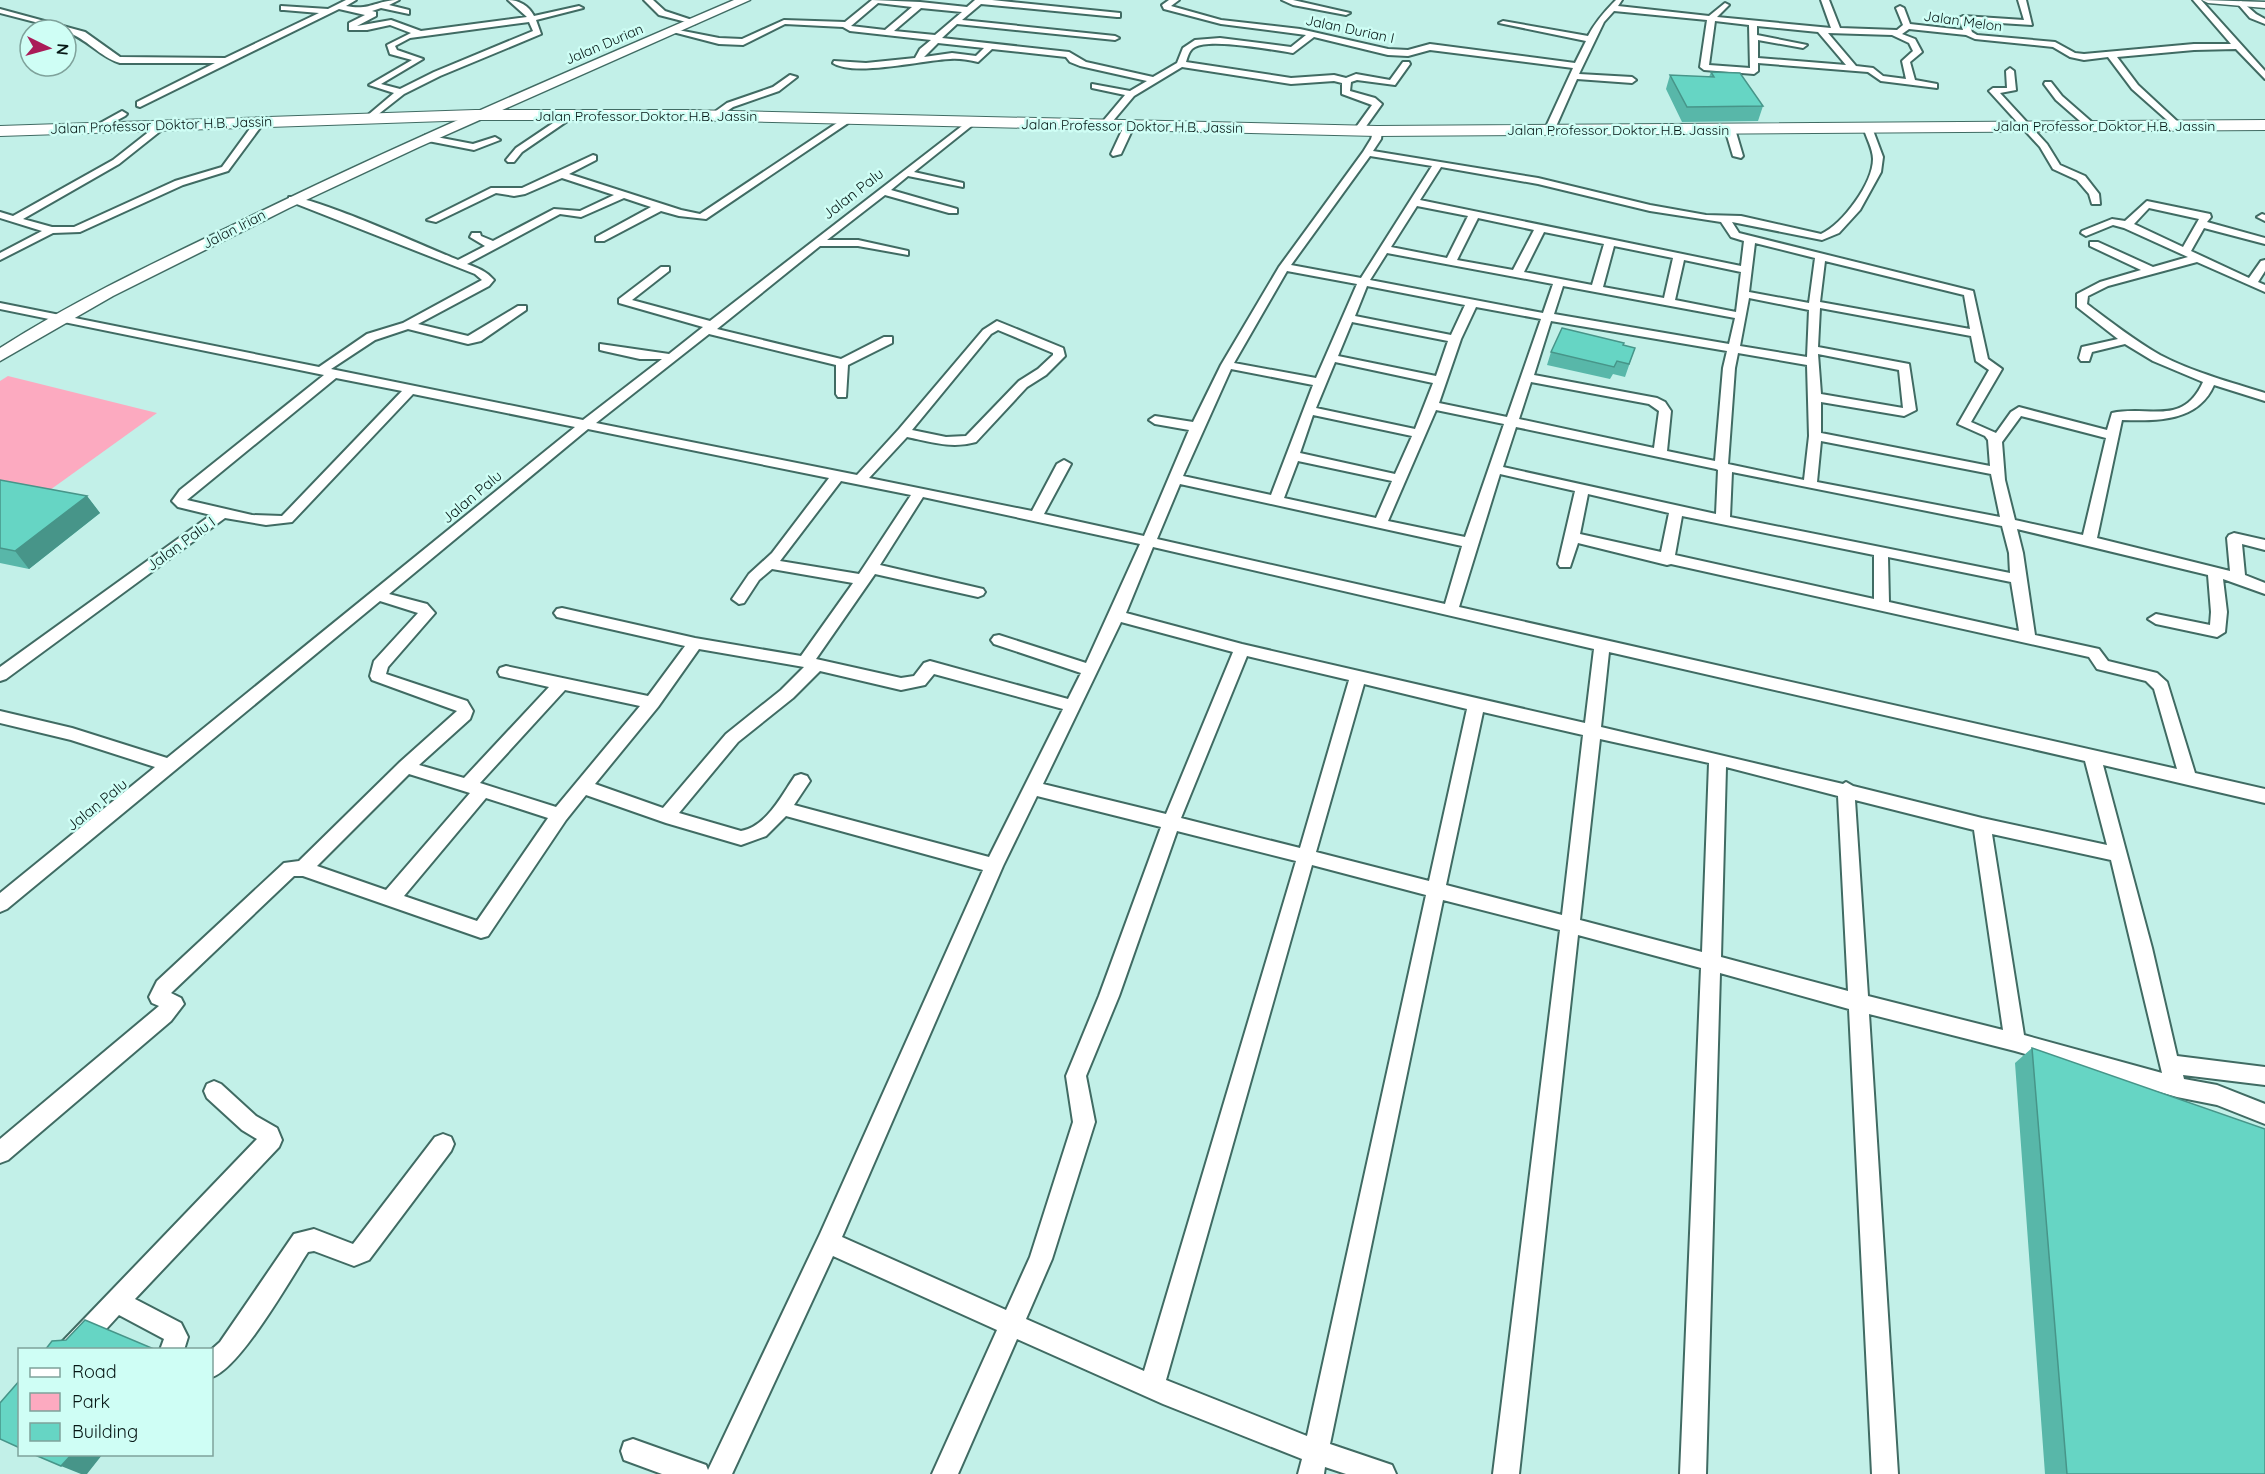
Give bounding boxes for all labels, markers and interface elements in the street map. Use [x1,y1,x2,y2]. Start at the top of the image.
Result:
street label: Jalan Melon [1923,7,2003,35]
street label: Jalan Durian I [1304,11,1396,47]
north arrow [18,18,78,78]
street label: Jalan Durian [562,19,646,69]
text: N [52,43,73,56]
street label: Jalan Professor Doktor H.B. Jassin [535,107,757,125]
street label: Jalan Professor Doktor H.B. Jassin [50,112,272,138]
street label: Jalan Professor Doktor H.B. Jassin [1021,115,1243,137]
street label: Jalan Professor Doktor H.B. Jassin [1993,117,2215,135]
street label: Jalan Professor Doktor H.B. Jassin [1507,121,1729,139]
street label: Jalan Palu [818,164,887,224]
street label: Jalan Irian [199,205,269,253]
street label: Jalan Palu [438,466,506,527]
street label: Jalan Palu I [142,512,219,575]
street label: Jalan Palu [62,774,131,835]
legend [18,1348,213,1456]
text: Road [72,1360,117,1383]
text: Park [72,1390,110,1413]
text: Building [72,1420,138,1443]

